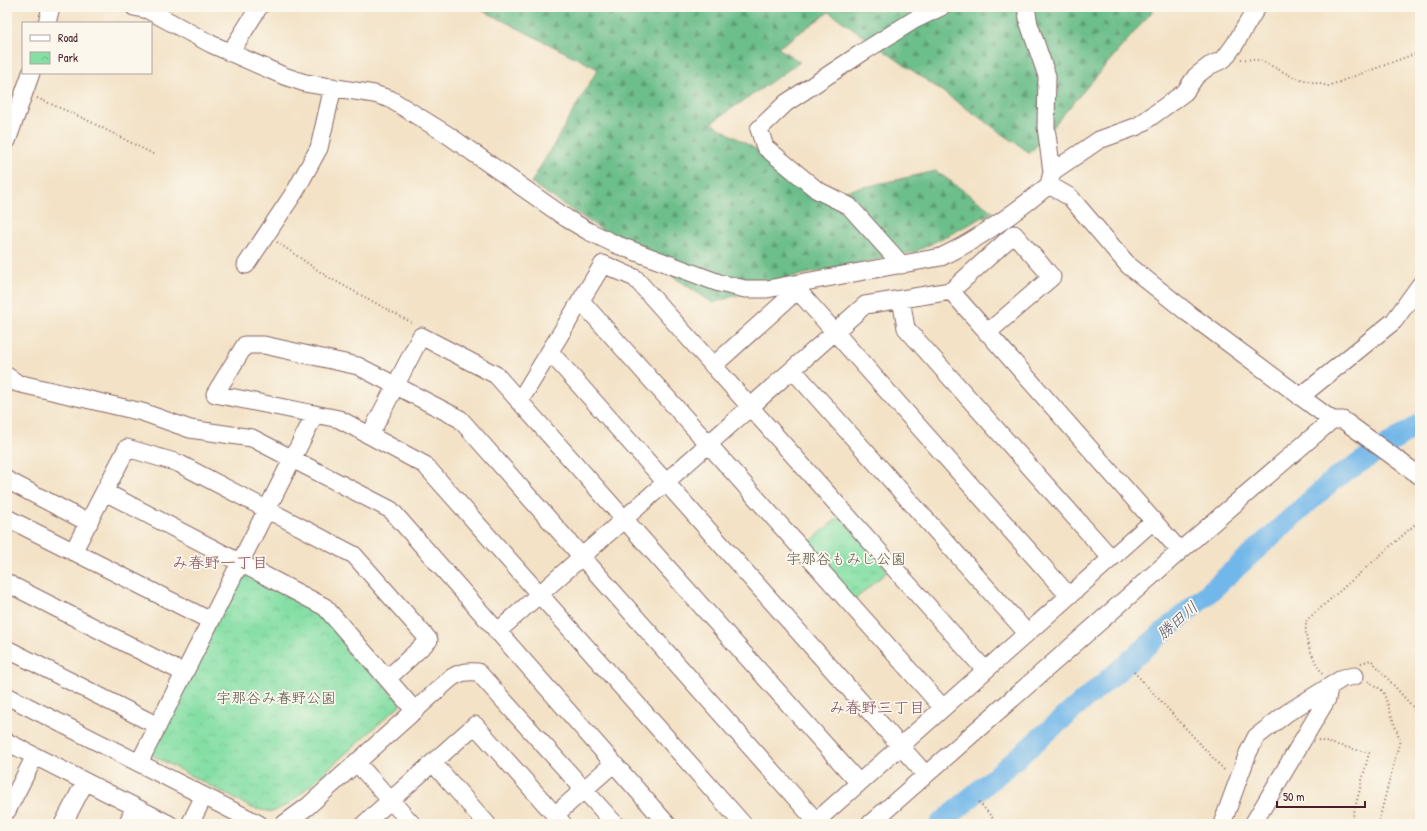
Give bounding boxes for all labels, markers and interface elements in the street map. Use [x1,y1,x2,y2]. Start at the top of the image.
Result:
legend [22,22,152,74]
text: Road [58,29,78,46]
text: Park [58,49,78,66]
park label: 宇那谷もみじ公園 [786,548,906,569]
district label: み春野一丁目 [172,551,268,573]
water label: 勝田川 [1152,596,1202,644]
park label: 宇那谷み春野公園 [216,687,336,708]
district label: み春野三丁目 [829,696,925,718]
scale bar [1277,783,1365,809]
text: 50 m [1283,788,1304,805]

